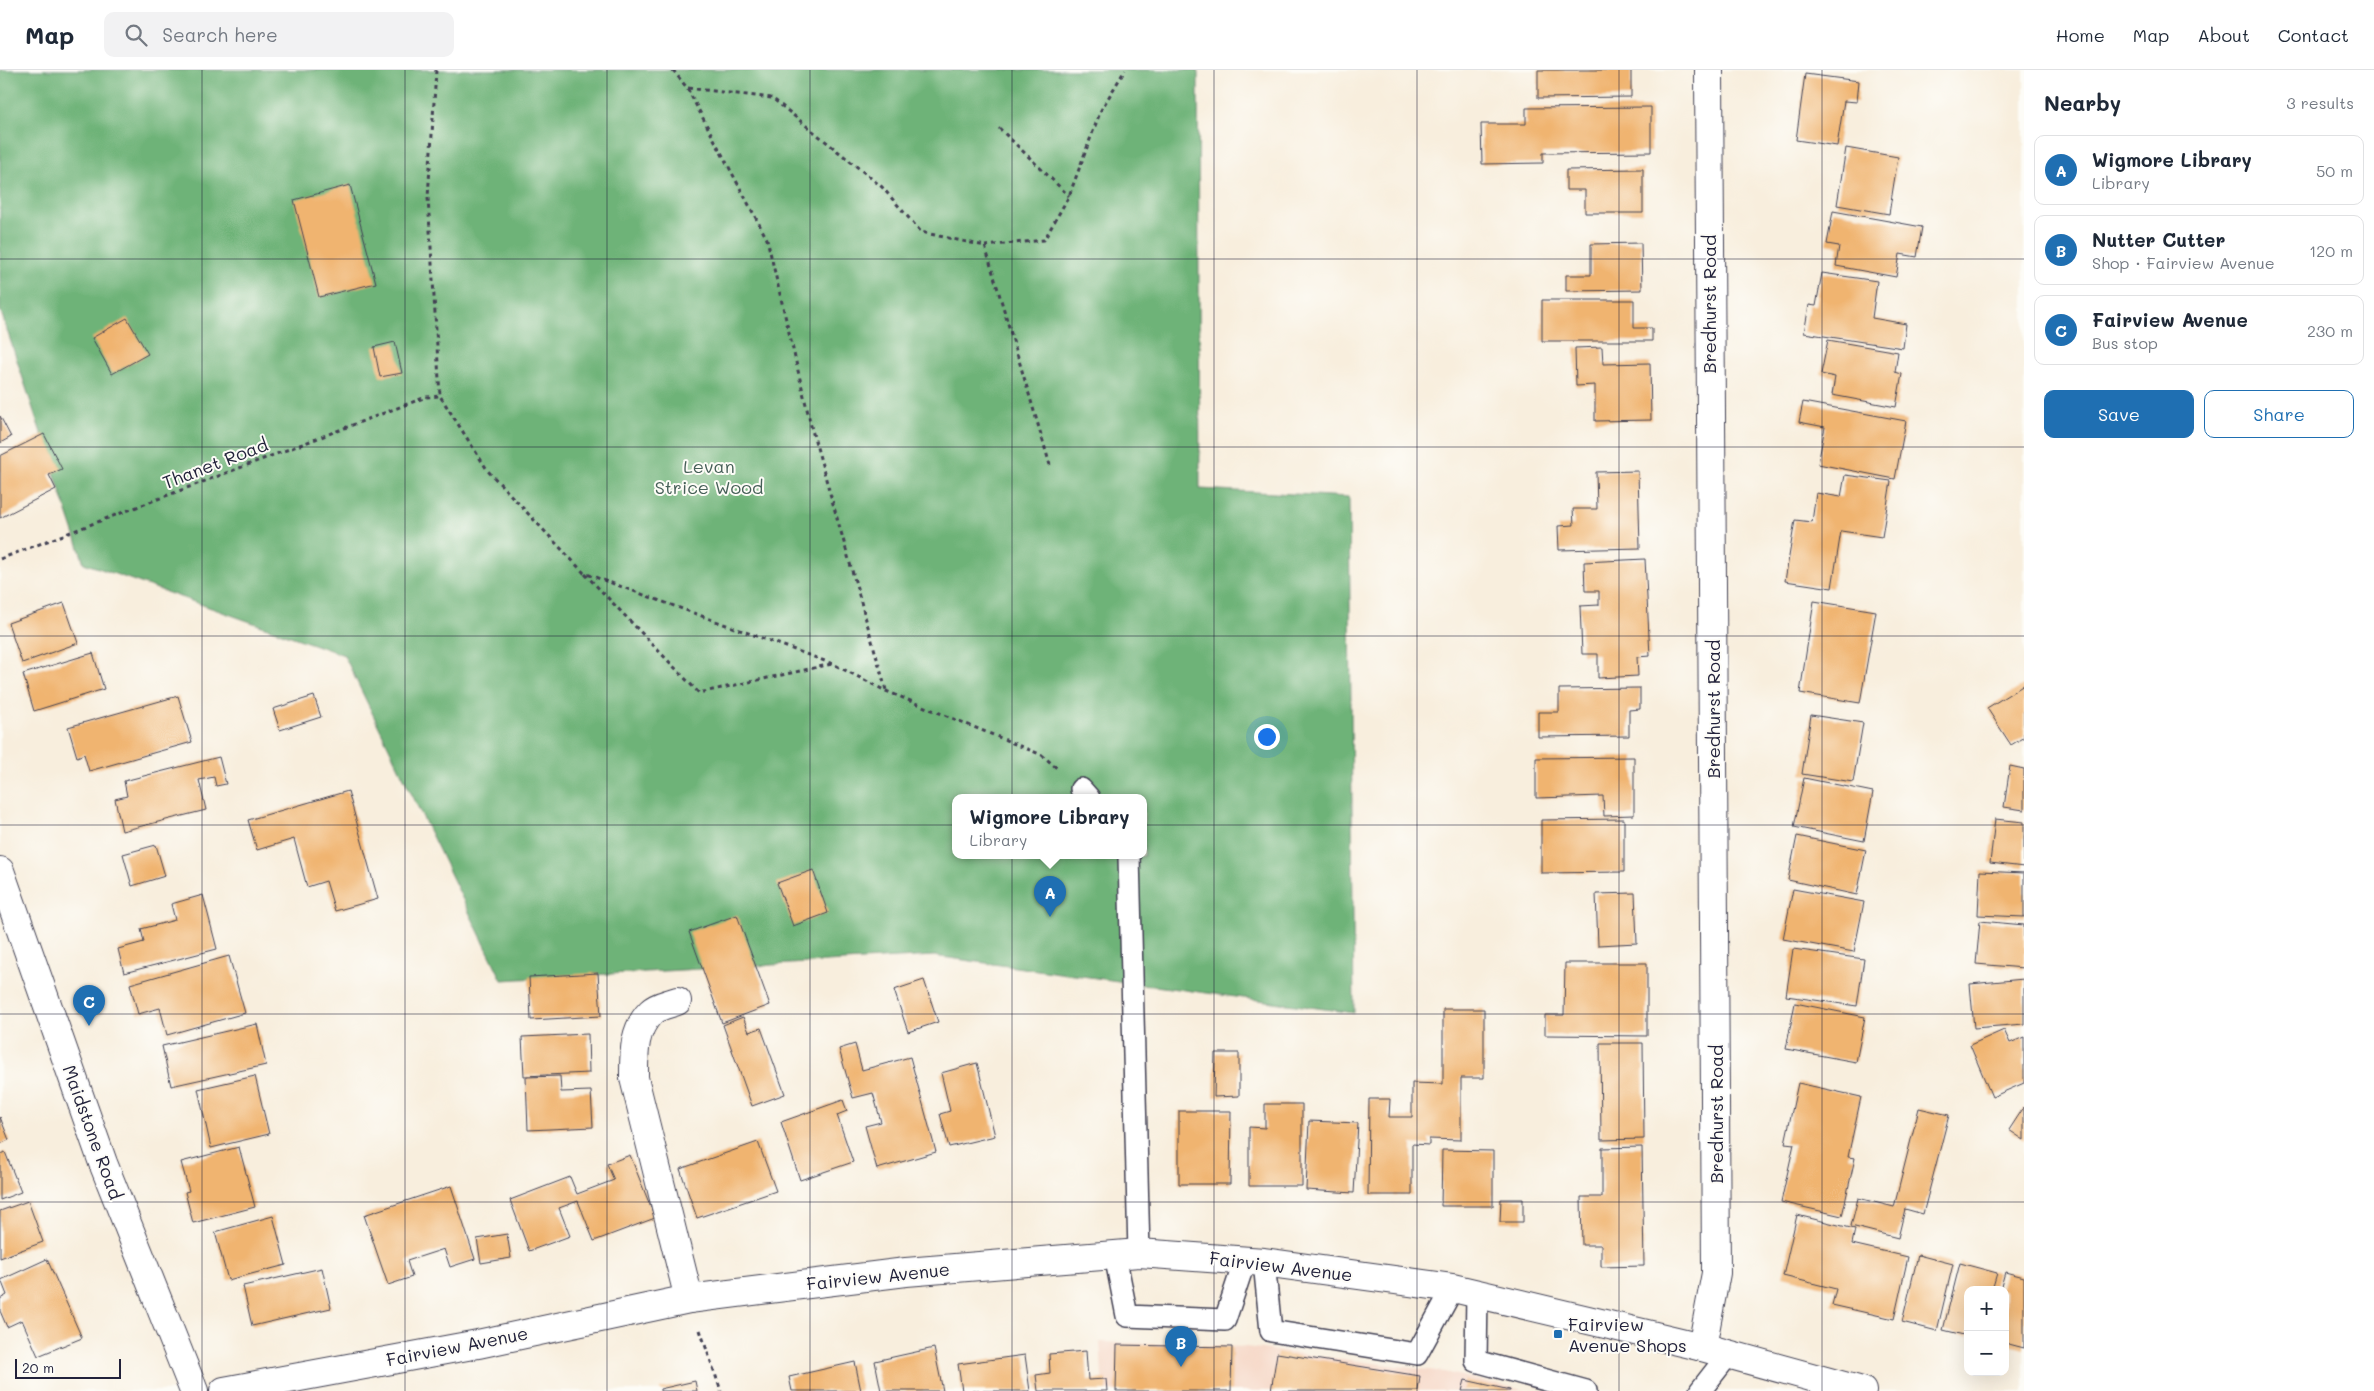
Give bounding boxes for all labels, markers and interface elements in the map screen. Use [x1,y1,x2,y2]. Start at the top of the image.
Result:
search box [104,12,454,57]
text: Map [25,19,74,50]
icon: search [122,21,150,49]
text: Search here [162,22,278,47]
text: Home [2056,23,2105,47]
text: Map [2133,23,2169,47]
text: About [2197,23,2250,47]
text: Contact [2278,23,2349,47]
text: Nearby [2044,89,2121,116]
text: 3 results [2286,92,2354,113]
text: Wigmore Library [2092,147,2252,172]
text: A [2055,160,2067,181]
text: 50 m [2316,160,2353,181]
text: Library [2092,172,2150,193]
text: Nutter Cutter [2092,227,2225,252]
street label: Bredhurst Road [1697,234,1721,374]
text: B [2056,240,2066,261]
text: 120 m [2309,240,2353,261]
text: Shop · Fairview Avenue [2092,252,2275,273]
text: Fairview Avenue [2092,307,2248,332]
text: C [2055,320,2067,341]
text: 230 m [2307,320,2353,341]
text: Bus stop [2092,332,2158,353]
button: Save [2044,390,2194,438]
button: Share [2204,390,2354,438]
street label: Thanet Road [159,432,271,494]
park label: Levan Strice Wood [655,454,763,499]
street label: Bredhurst Road [1701,639,1725,779]
your location [1254,724,1280,750]
popup [952,794,1147,859]
text: Wigmore Library [970,804,1129,829]
text: Library [970,829,1027,850]
pin: A [1034,876,1066,917]
pin: C [73,985,105,1026]
street label: Bredhurst Road [1704,1044,1728,1184]
street label: Maidstone Road [58,1061,128,1203]
street label: Fairview Avenue [1208,1245,1354,1287]
street label: Fairview Avenue [805,1257,951,1295]
map controls [1964,1286,2009,1376]
button: + [1964,1286,2009,1331]
place label: Fairview Avenue Shops [1568,1312,1687,1357]
street label: Fairview Avenue [384,1320,530,1372]
pin: B [1165,1326,1197,1367]
marker: Fairview Avenue Shops [1552,1328,1564,1340]
button: − [1964,1331,2009,1376]
scale bar [15,1356,121,1379]
text: 20 m [22,1358,54,1377]

